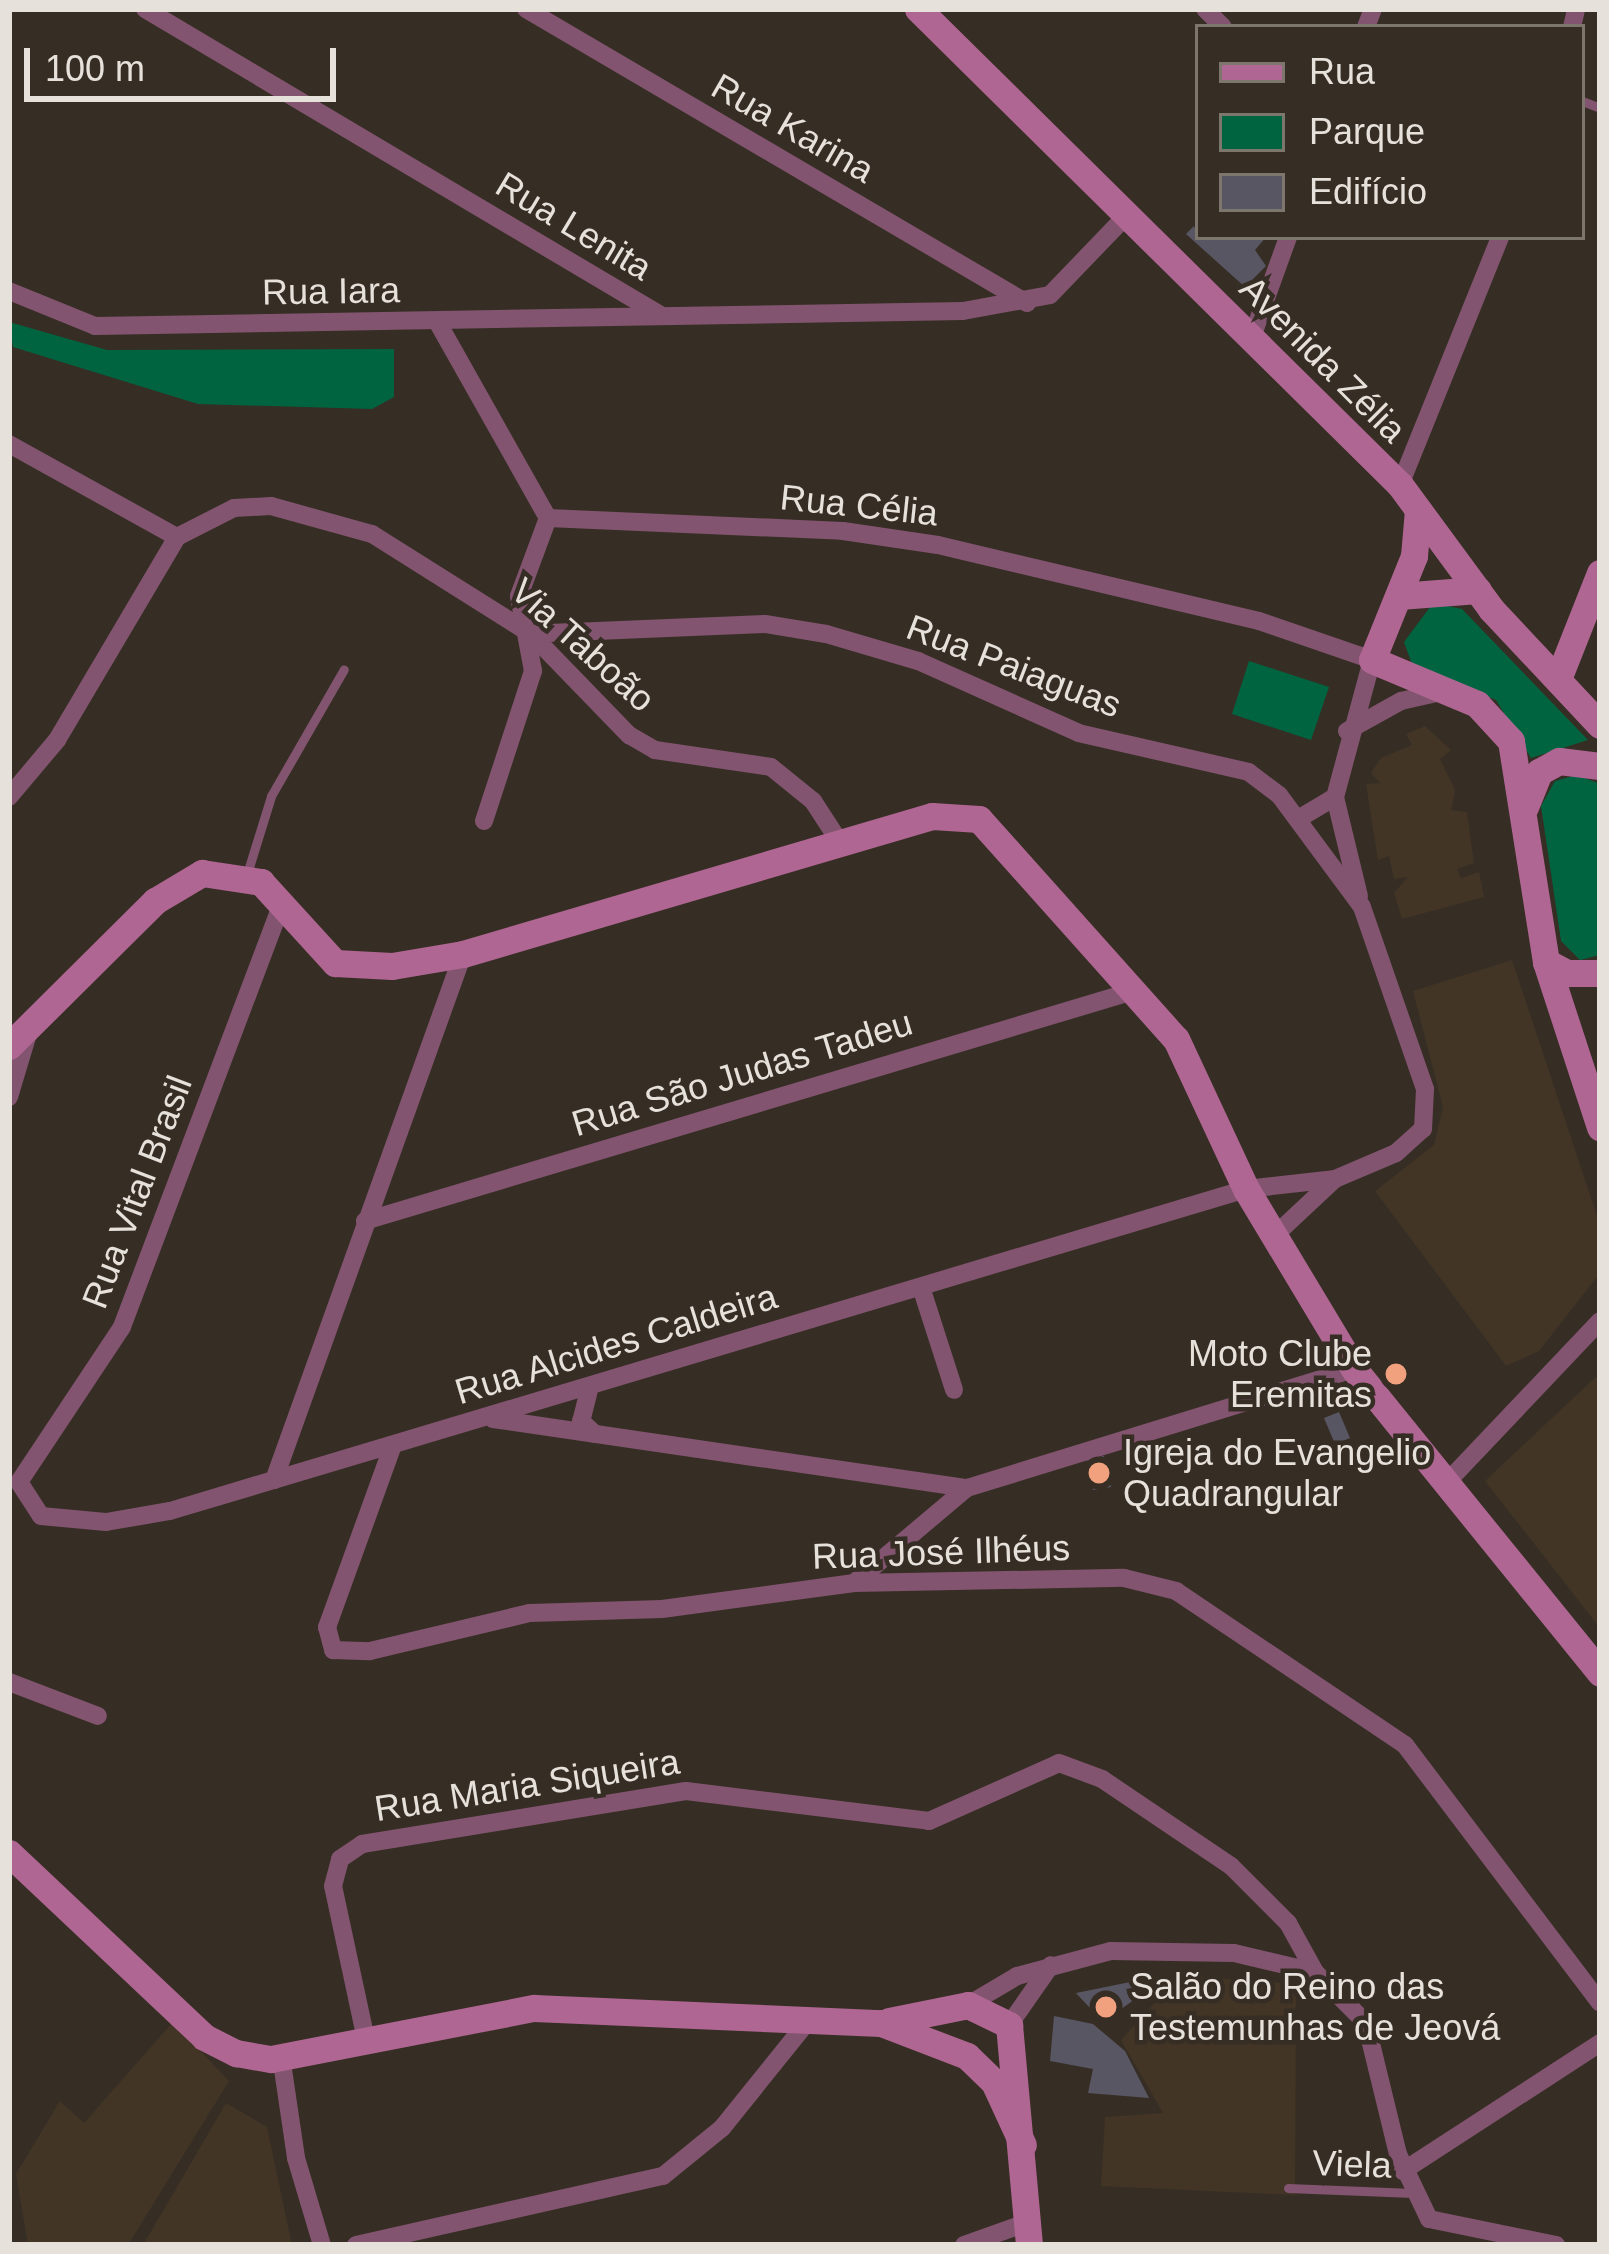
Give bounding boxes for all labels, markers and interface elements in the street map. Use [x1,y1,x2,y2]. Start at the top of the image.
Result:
scale bar [30,24,342,98]
legend [1195,24,1585,240]
text: 100 m [45,48,145,89]
text: Rua [1309,51,1375,92]
street label: Rua Karina [704,64,882,192]
text: Parque [1309,111,1425,152]
street label: Rua Lenita [488,163,660,289]
text: Edifício [1309,171,1427,212]
street label: Avenida Zélia [1231,267,1415,451]
street label: Rua Iara [262,268,400,314]
street label: Rua Célia [778,475,940,535]
street label: Via Taboão [502,569,664,721]
street label: Rua Paiaguas [901,605,1127,727]
street label: Rua São Judas Tadeu [566,1001,918,1145]
street label: Rua Vital Brasil [73,1070,201,1314]
street label: Rua Alcides Caldeira [449,1274,783,1414]
place label: Moto Clube Eremitas [1188,1331,1372,1416]
marker: Moto Clube Eremitas [1383,1361,1409,1387]
place label: Igreja do Evangelio Quadrangular [1123,1430,1431,1515]
marker: Igreja do Evangelio Quadrangular [1086,1460,1112,1486]
street label: Rua José Ilhéus [811,1526,1071,1578]
street label: Rua Maria Siqueira [371,1740,683,1830]
place label: Salão do Reino das Testemunhas de Jeová [1130,1964,1500,2049]
marker: Salão do Reino das Testemunhas de Jeová [1093,1994,1119,2020]
street label: Viela [1312,2141,1392,2187]

